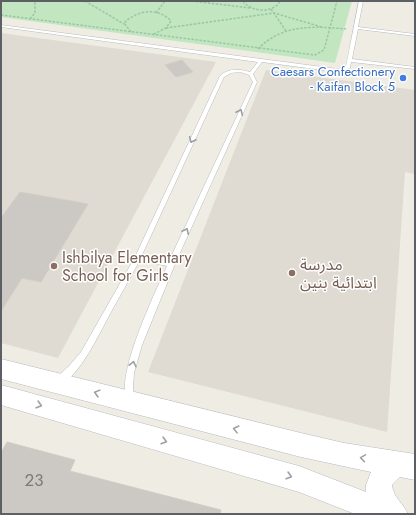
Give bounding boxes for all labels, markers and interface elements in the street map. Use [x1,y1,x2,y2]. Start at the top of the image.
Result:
place label: Caesars Confectionery - Kaifan Block 5 [271,62,395,96]
marker: Caesars Confectionery - Kaifan Block 5 [398,73,408,83]
one-way arrow [236,109,244,116]
one-way arrow [189,136,197,143]
one-way arrow [181,227,189,235]
place label: Ishbilya Elementary School for Girls [62,246,193,287]
place label: مدرسة ابتدائية بنين [300,253,377,294]
marker: Ishbilya Elementary School for Girls [49,261,59,271]
marker: مدرسة ابتدائية بنين [287,268,297,278]
one-way arrow [128,361,136,367]
one-way arrow [93,390,100,398]
one-way arrow [35,400,42,409]
one-way arrow [233,425,239,433]
one-way arrow [160,436,167,445]
one-way arrow [360,454,366,463]
house number: 23 [25,468,43,492]
one-way arrow [285,471,292,480]

